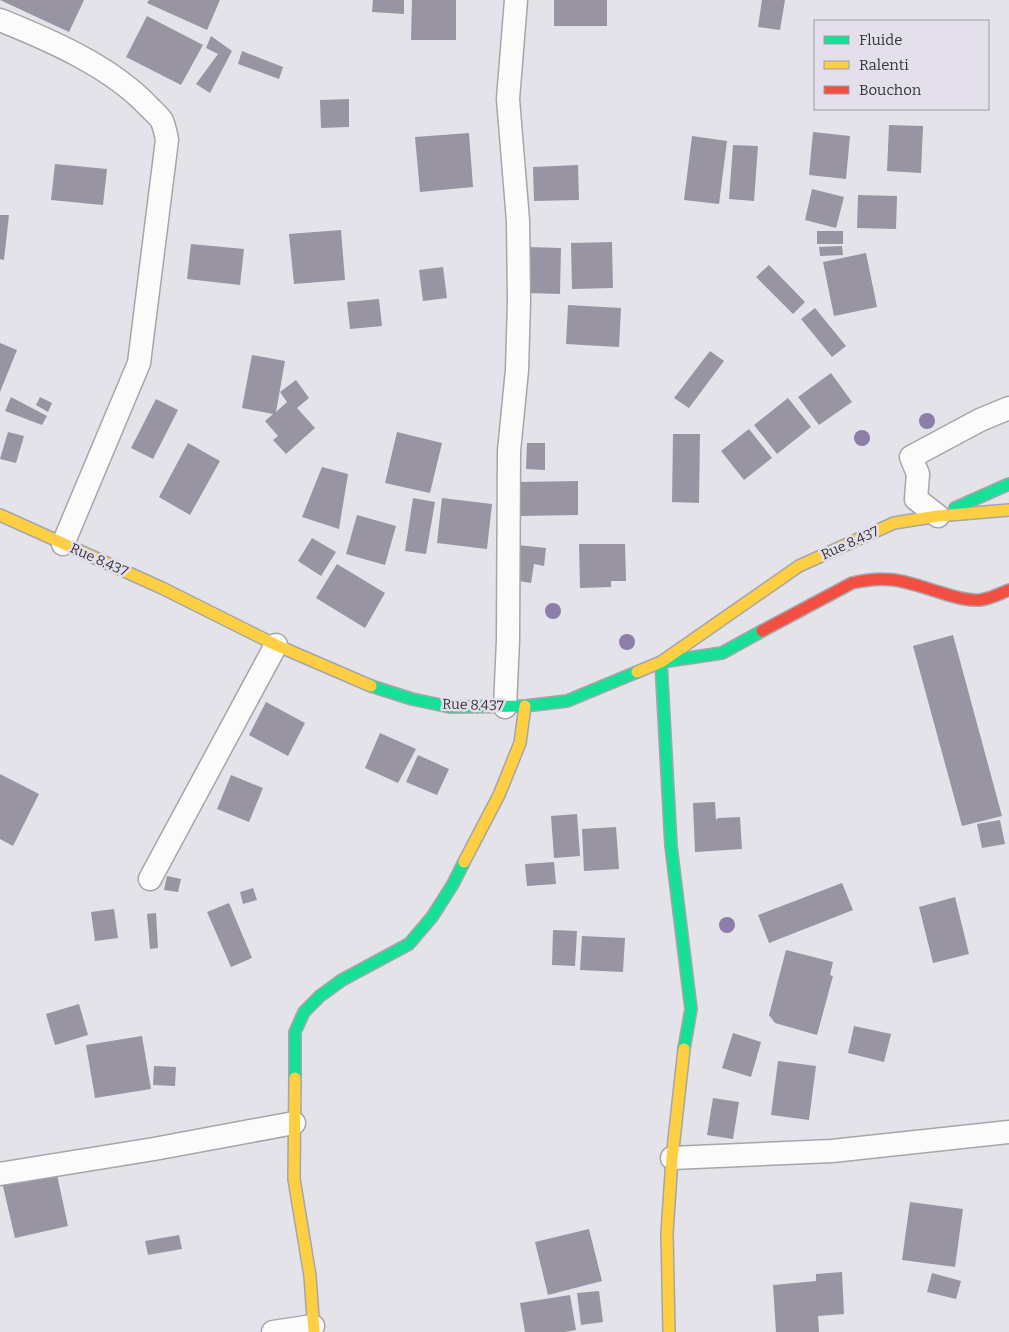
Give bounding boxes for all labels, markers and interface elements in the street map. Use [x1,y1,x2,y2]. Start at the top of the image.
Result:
legend [814,20,989,110]
text: Fluide [859,31,902,49]
text: Ralenti [859,56,909,74]
text: Bouchon [859,81,922,99]
street label: Rue 8.437 [818,523,882,563]
street label: Rue 8.437 [67,540,131,580]
street label: Rue 8.437 [442,695,504,715]

